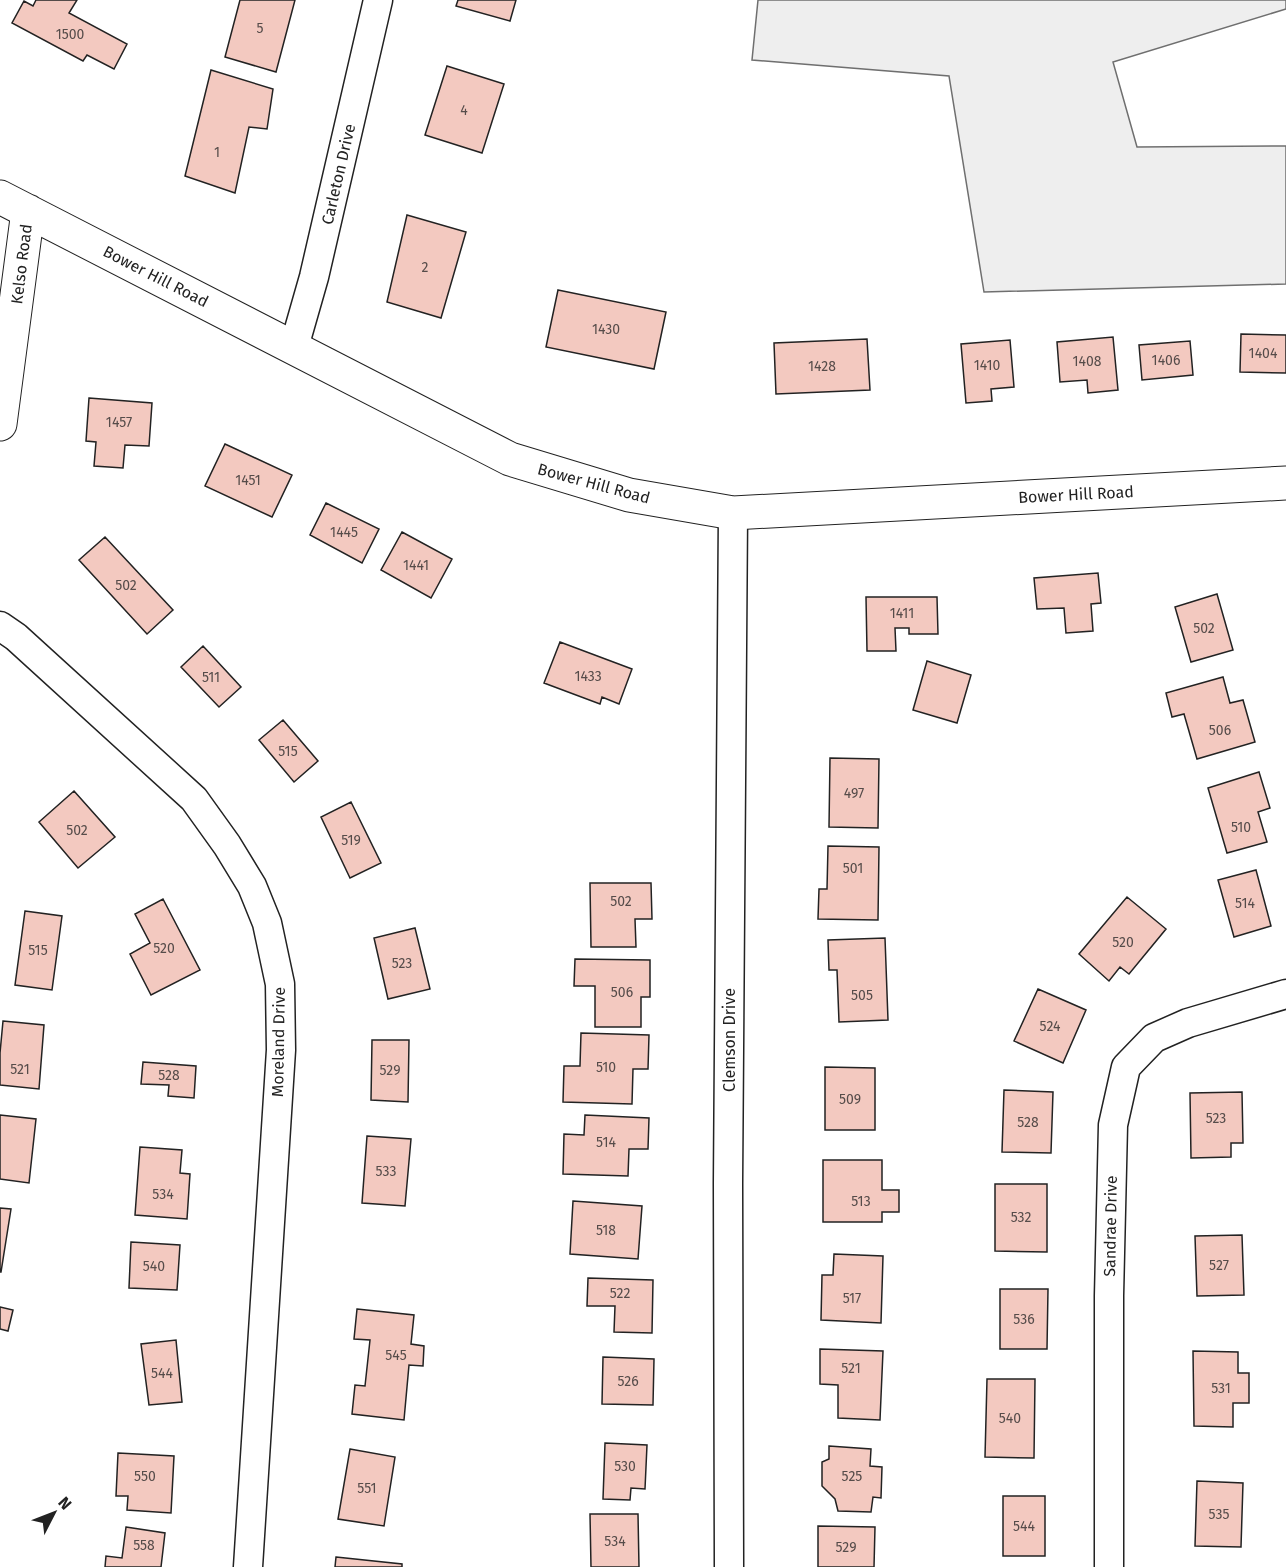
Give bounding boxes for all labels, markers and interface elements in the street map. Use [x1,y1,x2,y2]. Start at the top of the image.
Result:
house number: 5 [256,20,264,37]
house number: 1500 [56,26,85,43]
house number: 4 [460,102,468,119]
street label: Carleton Drive [318,122,359,226]
house number: 1 [214,144,220,161]
street label: Kelso Road [7,223,36,305]
street label: Bower Hill Road [100,242,212,311]
house number: 2 [422,259,429,276]
house number: 1430 [592,321,620,338]
house number: 1404 [1249,345,1278,362]
house number: 1406 [1152,352,1180,369]
house number: 1408 [1072,353,1102,370]
house number: 1410 [974,357,1000,374]
house number: 1428 [808,358,836,375]
house number: 1457 [106,414,132,431]
street label: Bower Hill Road [536,459,652,508]
house number: 1451 [235,472,261,489]
street label: Bower Hill Road [1018,482,1134,507]
house number: 1445 [330,524,358,541]
house number: 1441 [403,557,429,574]
house number: 502 [115,577,137,594]
house number: 1411 [890,605,914,622]
house number: 502 [1193,620,1215,637]
house number: 1433 [574,668,602,685]
house number: 511 [202,669,220,686]
house number: 506 [1209,722,1231,739]
house number: 515 [278,743,298,760]
house number: 497 [844,785,864,802]
house number: 510 [1231,819,1251,836]
house number: 502 [66,822,88,839]
house number: 519 [341,832,361,849]
house number: 501 [843,860,863,877]
house number: 502 [610,893,632,910]
house number: 514 [1235,895,1255,912]
house number: 520 [1112,934,1134,951]
house number: 520 [153,940,175,957]
house number: 515 [28,942,48,959]
house number: 523 [392,955,412,972]
house number: 506 [611,984,633,1001]
street label: Moreland Drive [268,987,289,1097]
house number: 505 [851,987,873,1004]
street label: Clemson Drive [720,988,739,1092]
house number: 524 [1040,1018,1061,1035]
house number: 510 [596,1059,616,1076]
house number: 521 [10,1061,30,1078]
house number: 529 [380,1062,401,1079]
house number: 528 [158,1067,180,1084]
house number: 509 [839,1091,861,1108]
house number: 523 [1206,1110,1226,1127]
house number: 528 [1017,1114,1039,1131]
house number: 514 [596,1134,616,1151]
house number: 533 [376,1163,396,1180]
street label: Sandrae Drive [1100,1175,1121,1277]
house number: 534 [152,1186,174,1203]
house number: 513 [851,1193,871,1210]
house number: 532 [1011,1209,1031,1226]
house number: 518 [596,1222,616,1239]
house number: 527 [1209,1257,1229,1274]
house number: 540 [143,1258,165,1275]
house number: 522 [610,1285,630,1302]
house number: 517 [843,1290,861,1307]
house number: 536 [1013,1311,1035,1328]
house number: 545 [385,1347,407,1364]
house number: 521 [841,1360,861,1377]
house number: 544 [151,1365,174,1382]
house number: 526 [617,1373,639,1390]
house number: 531 [1211,1380,1231,1397]
house number: 540 [999,1410,1021,1427]
house number: 530 [614,1458,636,1475]
house number: 550 [134,1468,156,1485]
house number: 525 [842,1468,862,1485]
house number: 551 [357,1480,377,1497]
north arrow [24,1483,84,1543]
text: N [54,1493,75,1514]
house number: 535 [1209,1506,1229,1523]
house number: 544 [1013,1518,1036,1535]
house number: 534 [604,1533,626,1550]
house number: 558 [133,1537,155,1554]
house number: 529 [836,1539,857,1556]

